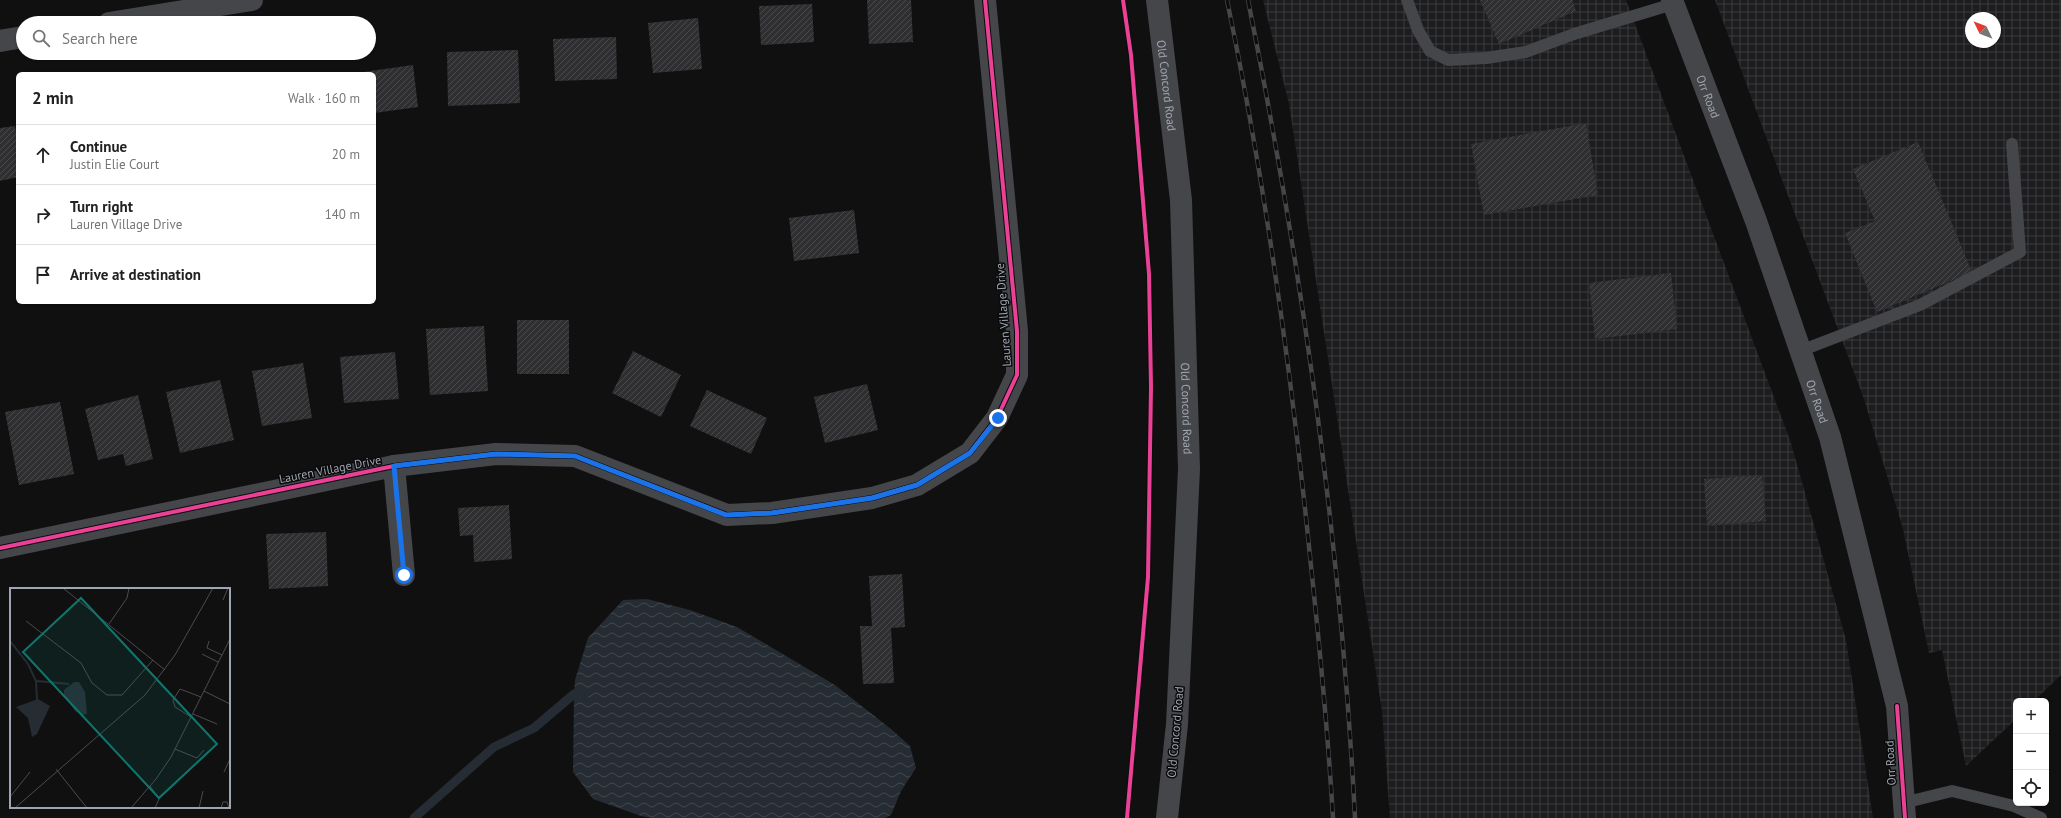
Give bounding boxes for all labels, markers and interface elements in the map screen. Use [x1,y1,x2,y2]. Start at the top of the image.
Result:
north arrow [1965,12,2001,48]
search box [16,16,376,60]
icon: search [30,27,52,49]
text: Search here [62,29,138,48]
street label: Old Concord Road [1154,39,1180,132]
street label: Orr Road [1694,73,1724,120]
text: 2 min [32,87,73,109]
text: Walk · 160 m [288,90,360,107]
text: Continue [70,137,127,156]
icon: ahead [32,144,54,166]
text: 20 m [332,146,360,163]
text: Justin Elie Court [70,156,159,173]
text: Turn right [70,197,133,216]
icon: right [32,204,54,226]
text: 140 m [325,206,360,223]
text: Lauren Village Drive [70,216,182,233]
street label: Lauren Village Drive [992,263,1014,367]
icon: arrive [32,264,54,286]
text: Arrive at destination [70,265,201,284]
street label: Old Concord Road [1178,362,1196,455]
street label: Orr Road [1803,378,1832,425]
route end [989,409,1007,427]
street label: Lauren Village Drive [278,452,382,486]
route start [395,566,413,584]
inset map [10,588,230,808]
street label: Old Concord Road [1164,686,1186,778]
map controls [2013,698,2049,806]
button: + [2013,698,2049,734]
button: − [2013,734,2049,770]
street label: Orr Road [1881,740,1899,786]
button: locate [2013,770,2049,806]

